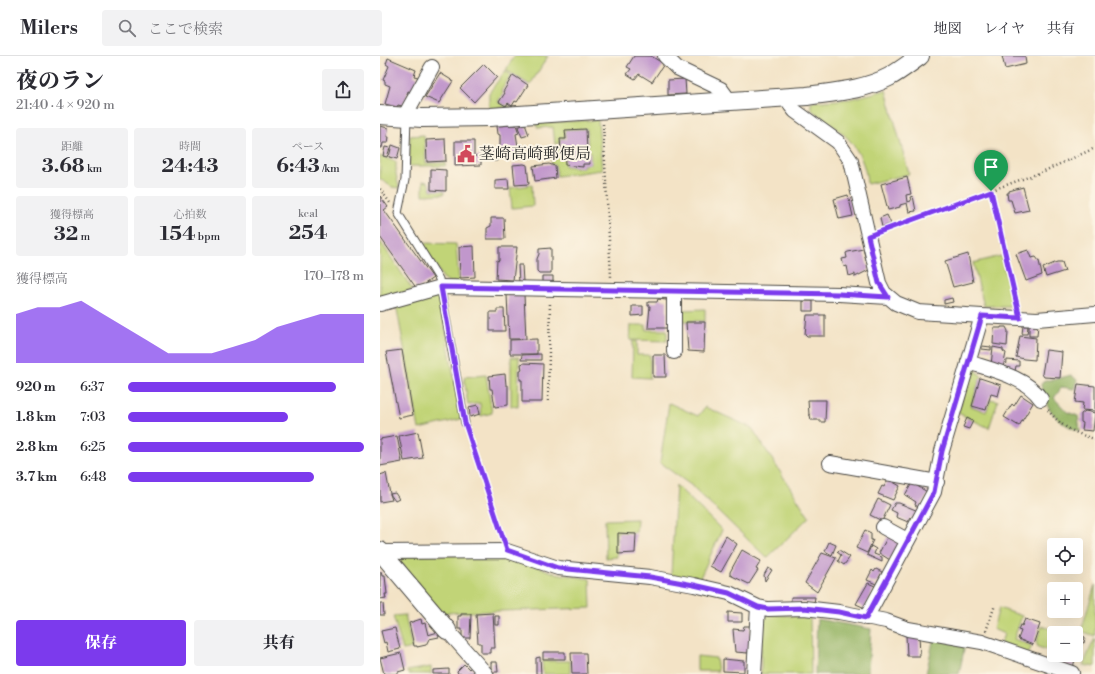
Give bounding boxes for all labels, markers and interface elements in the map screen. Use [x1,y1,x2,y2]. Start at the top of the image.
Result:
search box [102,10,382,46]
text: Milers [20,16,78,40]
icon: search [116,17,138,39]
text: ここで検索 [148,20,223,39]
text: 地図 [934,20,962,38]
text: レイヤ [984,20,1025,38]
text: 共有 [1047,20,1075,38]
text: 夜のラン [16,68,104,95]
button: share [322,69,364,111]
text: 21:40 · 4 × 920 m [16,97,115,113]
text: 距離 [61,140,83,154]
text: 時間 [179,140,201,154]
text: ペース [292,140,324,154]
public building icon: 茎崎高崎郵便局 [456,144,476,164]
place label: 茎崎高崎郵便局 [479,144,591,164]
pin [974,150,1008,191]
text: 3.68 [42,154,85,179]
text: 24:43 [162,154,218,179]
text: 6:43 [276,154,320,179]
icon: arrive [980,156,1002,178]
text: km [85,162,102,176]
text: /km [320,162,340,176]
text: kcal [298,207,318,221]
text: 獲得標高 [50,208,94,222]
text: 心拍数 [174,208,207,222]
text: 254 [289,221,327,246]
text: 32 [54,222,78,247]
text: 154 [160,222,196,247]
text: m [78,230,90,244]
text: bpm [196,230,220,244]
text: 170–178 m [304,268,364,284]
text: 獲得標高 [16,271,68,287]
text: 920 m [16,379,56,395]
text: 6:37 [80,379,104,395]
text: 1.8 km [16,409,56,425]
text: 7:03 [80,409,105,425]
text: 2.8 km [16,439,58,455]
text: 6:25 [80,439,105,455]
text: 3.7 km [16,469,57,485]
text: 6:48 [80,469,107,485]
map controls [1047,538,1083,662]
button: locate [1047,538,1083,574]
button: + [1047,582,1083,618]
button: 保存 [16,620,186,666]
button: 共有 [194,620,364,666]
button: − [1047,626,1083,662]

